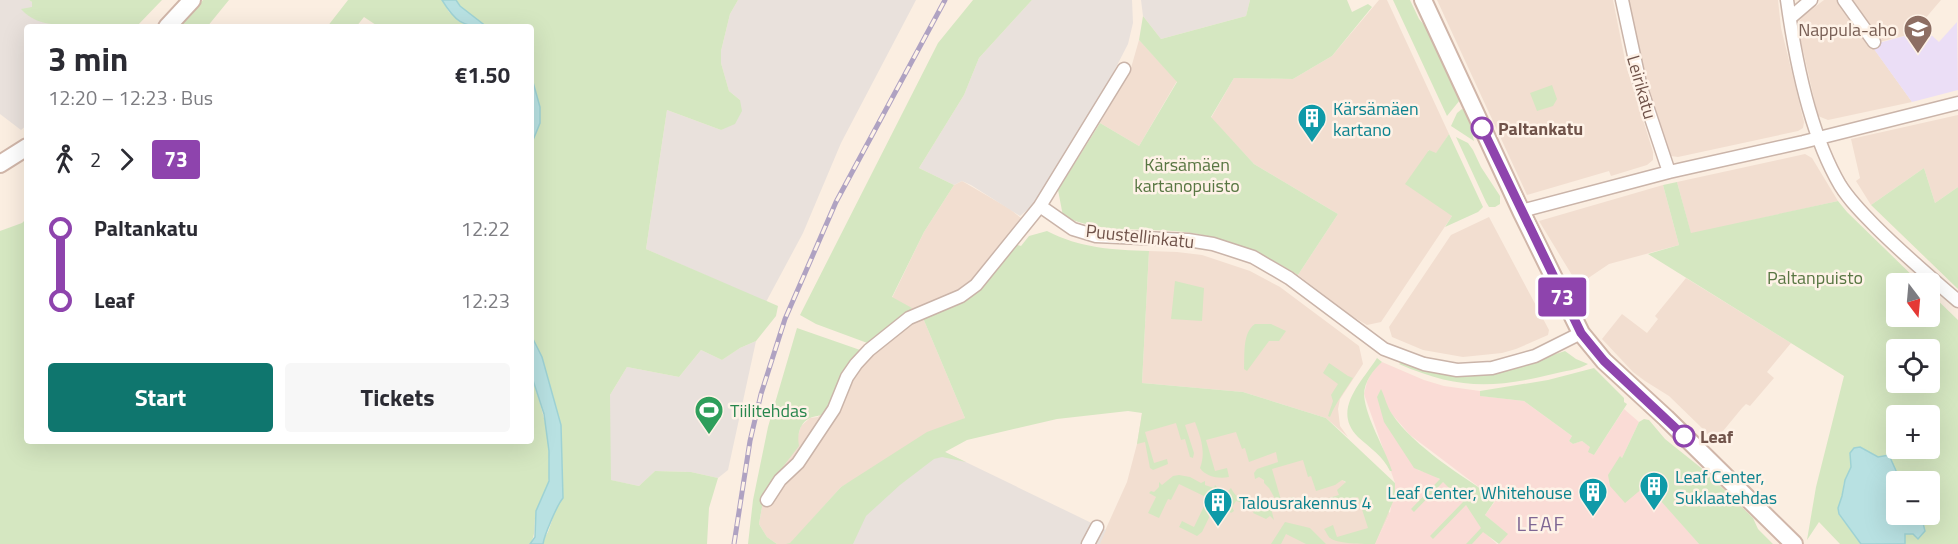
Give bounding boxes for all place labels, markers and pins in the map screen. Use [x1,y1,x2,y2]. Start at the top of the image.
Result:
school or university icon: Nappula-aho [1902,13,1934,55]
place label: Nappula-aho [1798,16,1897,43]
place label: Kärsämäen kartano [1333,95,1419,143]
building icon: Kärsämäen kartano [1296,102,1328,144]
place label: Paltankatu [1498,115,1583,142]
marker: Paltankatu [1471,117,1493,139]
sports icon: Tiilitehdas [693,394,725,436]
place label: Tiilitehdas [730,397,807,424]
place label: Leaf [1700,423,1734,450]
marker: Leaf [1673,425,1695,447]
place label: Leaf Center, Suklaatehdas [1675,463,1777,511]
building icon: Leaf Center, Suklaatehdas [1638,470,1670,512]
building icon: Leaf Center, Whitehouse [1577,476,1609,518]
place label: Leaf Center, Whitehouse [1387,479,1572,506]
building icon: Talousrakennus 4 [1202,486,1234,528]
place label: Talousrakennus 4 [1239,489,1372,516]

